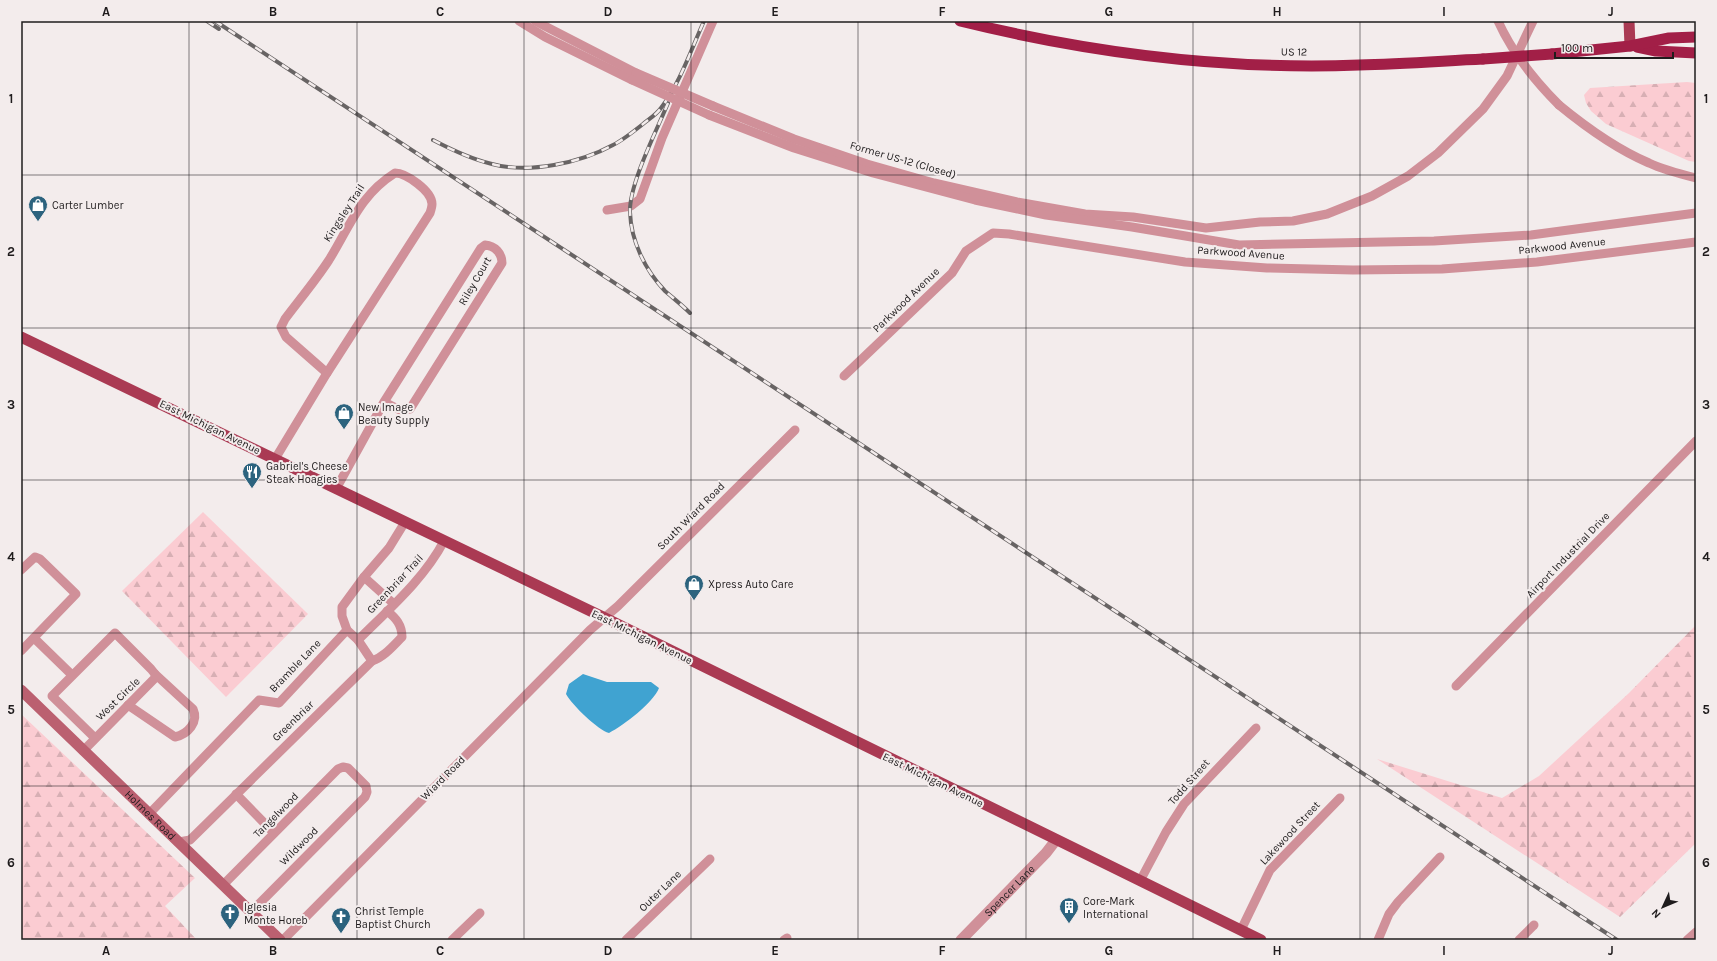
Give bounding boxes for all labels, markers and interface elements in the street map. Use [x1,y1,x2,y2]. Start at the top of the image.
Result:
text: A [102,4,110,19]
text: B [269,4,277,19]
text: C [436,4,444,19]
text: D [604,4,613,19]
text: E [771,4,779,19]
text: F [938,4,946,19]
text: G [1105,4,1113,19]
text: H [1272,4,1282,19]
text: I [1442,4,1446,19]
text: J [1608,4,1614,19]
scale bar [1555,34,1673,60]
text: 100 m [1561,41,1593,55]
street label: US 12 [1281,45,1307,59]
text: 1 [9,91,13,106]
text: 1 [1704,91,1708,106]
street label: Former US-12 (Closed) [848,139,958,181]
street label: Kingsley Trail [321,182,367,244]
shop icon: Carter Lumber [27,194,49,222]
place label: Carter Lumber [52,199,123,212]
street label: Parkwood Avenue [1518,235,1607,257]
street label: Parkwood Avenue [1197,243,1286,263]
text: 2 [7,244,15,259]
text: 2 [1702,244,1710,259]
street label: Riley Court [456,254,494,308]
street label: Parkwood Avenue [870,265,942,335]
text: 3 [7,397,15,412]
street label: East Michigan Avenue [157,397,263,457]
text: 3 [1702,397,1710,412]
place label: New Image Beauty Supply [358,401,429,427]
shop icon: New Image Beauty Supply [333,402,355,430]
place label: Gabriel's Cheese Steak Hoagies [266,460,348,486]
restaurant icon: Gabriel's Cheese Steak Hoagies [241,461,263,489]
street label: South Wiard Road [654,479,728,553]
street label: Airport Industrial Drive [1524,509,1613,601]
text: 4 [7,549,15,564]
text: 4 [1702,549,1710,564]
street label: Greenbriar Trail [364,552,426,616]
shop icon: Xpress Auto Care [683,573,705,601]
place label: Xpress Auto Care [708,578,794,591]
street label: East Michigan Avenue [589,607,695,667]
street label: Bramble Lane [267,637,324,695]
street label: West Circle [93,675,143,723]
street label: Greenbriar [269,698,317,744]
text: 5 [7,702,15,717]
text: 5 [1702,702,1710,717]
street label: East Michigan Avenue [880,750,986,810]
street label: Wiard Road [418,753,468,803]
street label: Todd Street [1166,756,1212,808]
street label: Holmes Road [122,787,179,843]
street label: Tangelwood [251,790,301,840]
street label: Lakewood Street [1257,798,1323,868]
street label: Wildwood [277,824,321,868]
text: 6 [7,855,15,870]
text: 6 [1702,855,1710,870]
street label: Spencer Lane [981,862,1037,919]
street label: Outer Lane [636,867,684,914]
north arrow [1643,887,1683,927]
place label: Core-Mark International [1083,895,1148,921]
building icon: Core-Mark International [1058,896,1080,924]
place label: Iglesia Monte Horeb [244,901,308,927]
church icon: Iglesia Monte Horeb [219,902,241,930]
place label: Christ Temple Baptist Church [355,905,431,931]
church icon: Christ Temple Baptist Church [330,906,352,934]
text: N [1649,906,1664,921]
text: A [102,943,110,958]
text: B [269,943,277,958]
text: C [436,943,444,958]
text: D [604,943,613,958]
text: E [771,943,779,958]
text: F [938,943,946,958]
text: G [1105,943,1113,958]
text: H [1272,943,1282,958]
text: I [1442,943,1446,958]
text: J [1608,943,1614,958]

